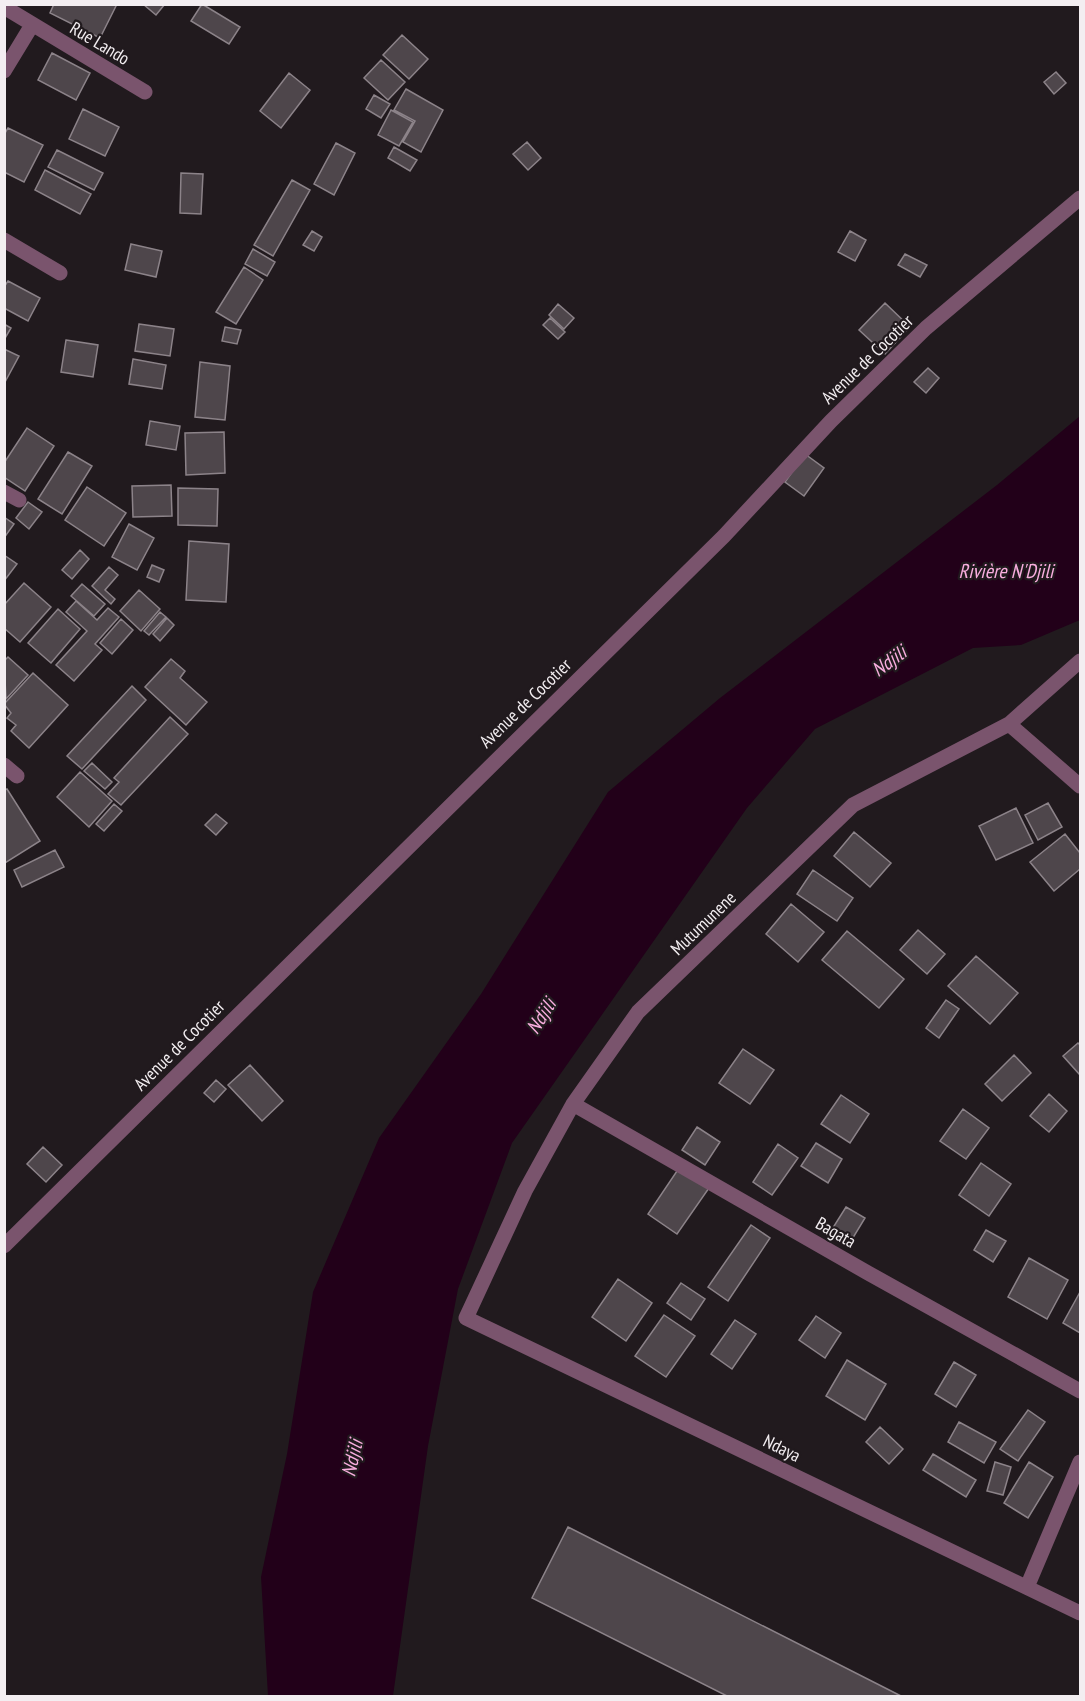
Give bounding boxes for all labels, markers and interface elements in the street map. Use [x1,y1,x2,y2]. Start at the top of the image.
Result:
street label: Rue Lando [66,16,134,70]
street label: Avenue de Cocotier [816,309,918,409]
water label: Rivière N'Djili [959,558,1056,584]
water label: Ndjili [866,638,914,682]
street label: Avenue de Cocotier [474,653,576,753]
street label: Mutumunene [665,886,741,960]
water label: Ndjili [520,991,563,1039]
street label: Avenue de Cocotier [129,995,229,1095]
street label: Bagata [812,1211,860,1253]
street label: Ndaya [760,1429,804,1467]
water label: Ndjili [335,1434,369,1479]

